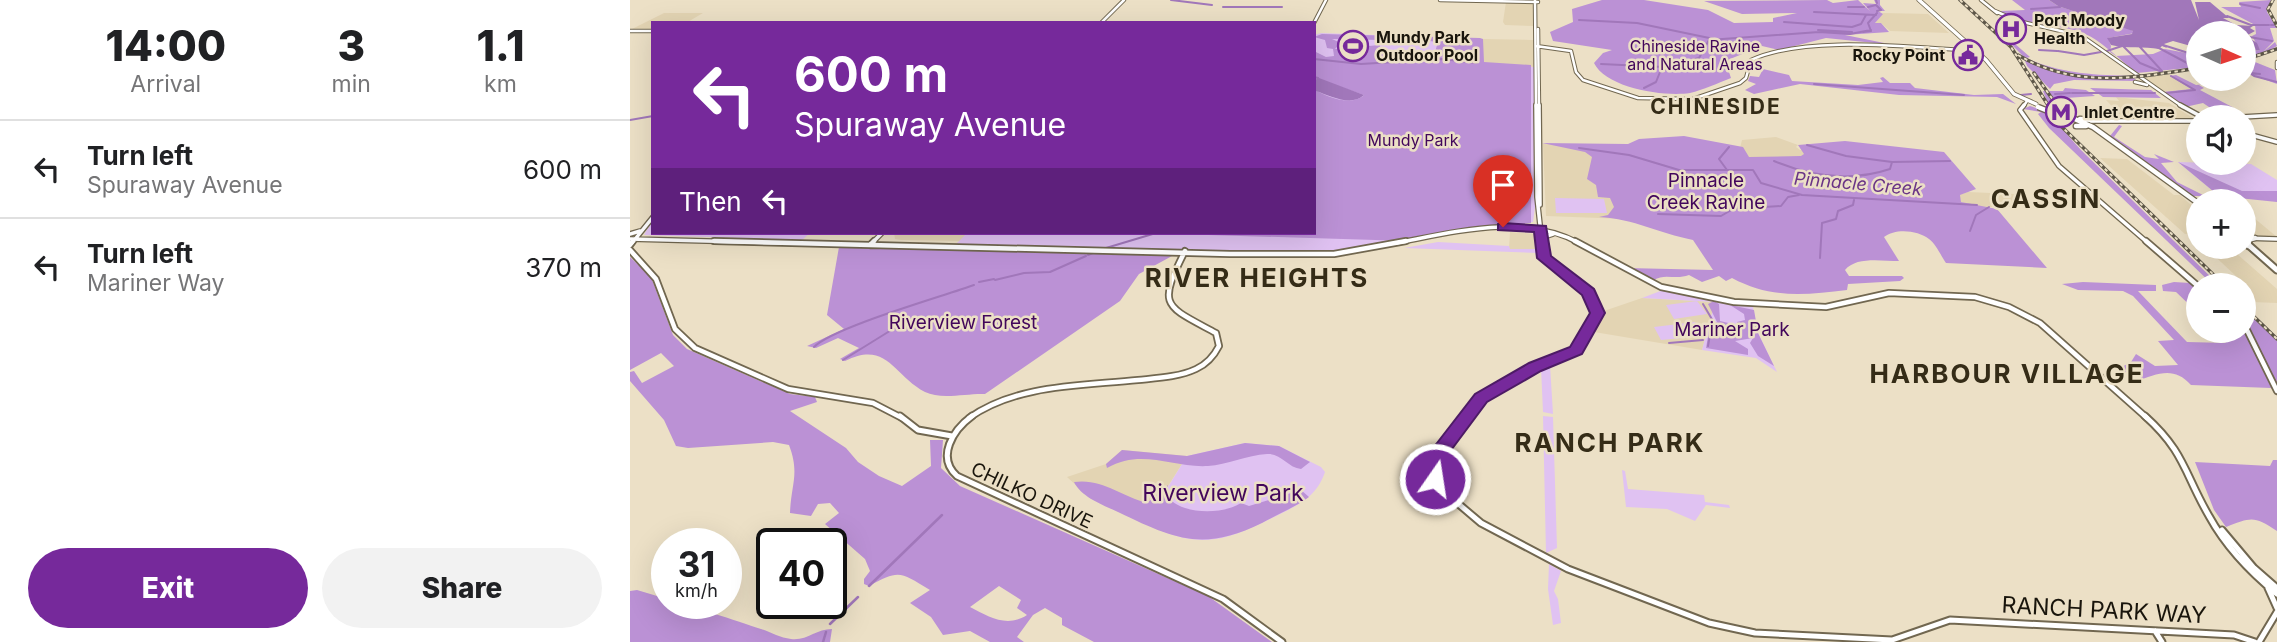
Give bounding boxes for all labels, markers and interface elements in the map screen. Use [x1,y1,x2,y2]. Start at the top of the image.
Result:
place label: Port Moody Health [2034,10,2125,48]
hospital icon: Port Moody Health [1994,12,2028,46]
text: 14:00 [106,20,226,71]
text: 3 [337,20,365,71]
text: 1.1 [476,20,524,71]
north arrow [2186,21,2256,91]
map controls [2186,21,2256,343]
place label: Mundy Park Outdoor Pool [1376,27,1478,65]
sports icon: Mundy Park Outdoor Pool [1336,29,1370,63]
park label: Chineside Ravine and Natural Areas [1627,36,1763,74]
public building icon: Rocky Point [1951,38,1985,72]
text: 600 m [794,45,948,104]
place label: Rocky Point [1852,45,1945,65]
icon: left [679,49,770,140]
text: Arrival [130,70,201,98]
text: min [332,70,371,98]
text: km [484,70,517,98]
district label: CHINESIDE [1650,94,1782,119]
metro station icon: Inlet Centre [2044,95,2078,129]
place label: Inlet Centre [2084,102,2175,122]
text: Spuraway Avenue [794,105,1066,144]
button: sound [2186,105,2256,175]
park label: Mundy Park [1368,130,1459,150]
text: Turn left [87,140,193,171]
icon: left [28,150,66,188]
text: 600 m [523,154,602,185]
pin [1473,155,1533,227]
icon: arrive [1484,166,1522,204]
water label: Pinnacle Creek [1793,167,1924,200]
park label: Pinnacle Creek Ravine [1647,169,1765,214]
text: Spuraway Avenue [87,171,283,199]
icon: left [756,182,794,220]
district label: CASSIN [1991,183,2101,214]
text: Then [679,186,742,217]
button: + [2186,189,2256,259]
text: Turn left [87,238,193,269]
icon: left [28,248,66,286]
text: 370 m [525,252,602,283]
district label: RIVER HEIGHTS [1145,262,1369,293]
text: Mariner Way [87,269,224,297]
button: − [2186,273,2256,343]
park label: Riverview Forest [889,311,1037,334]
park label: Mariner Park [1674,318,1790,341]
district label: HARBOUR VILLAGE [1869,358,2145,389]
district label: RANCH PARK [1515,427,1706,458]
position arrow [1398,442,1472,516]
street label: CHILKO DRIVE [967,457,1096,534]
park label: Riverview Park [1142,479,1304,507]
speed limit sign: 40 [756,528,847,619]
text: 31 [678,543,715,585]
button: Exit [28,548,308,628]
button: Share [322,548,602,628]
text: km/h [675,580,718,601]
street label: RANCH PARK WAY [2001,591,2208,629]

